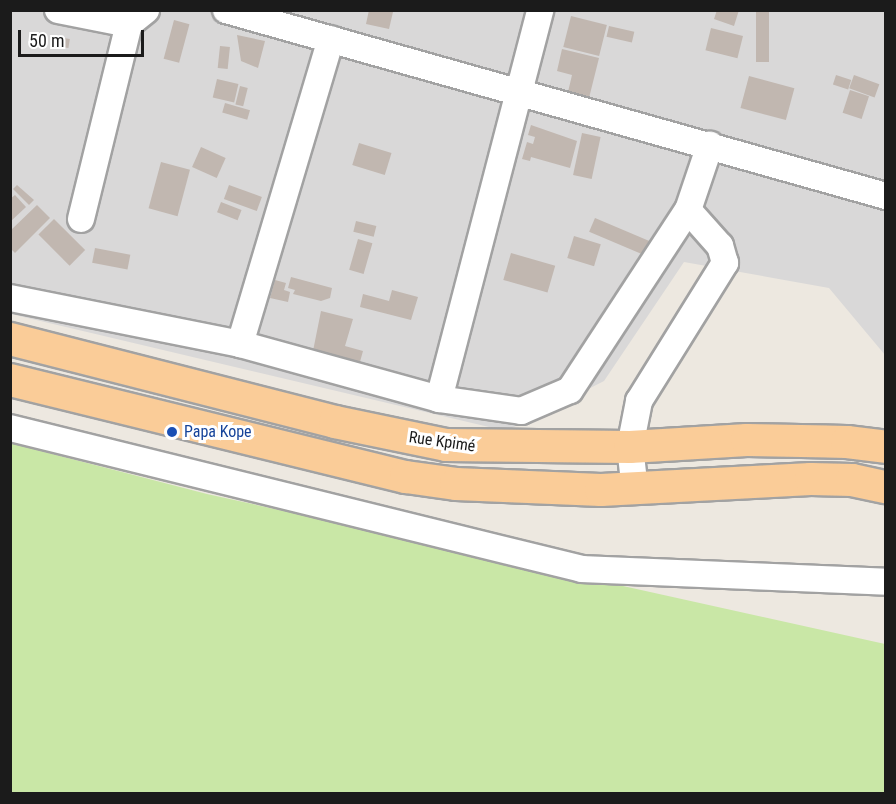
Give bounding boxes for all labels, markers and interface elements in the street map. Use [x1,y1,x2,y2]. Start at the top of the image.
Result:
scale bar [21,18,147,56]
text: 50 m [29,30,64,51]
place label: Papa Kope [184,422,252,442]
marker: Papa Kope [165,425,179,439]
street label: Rue Kpimé [407,428,477,456]

